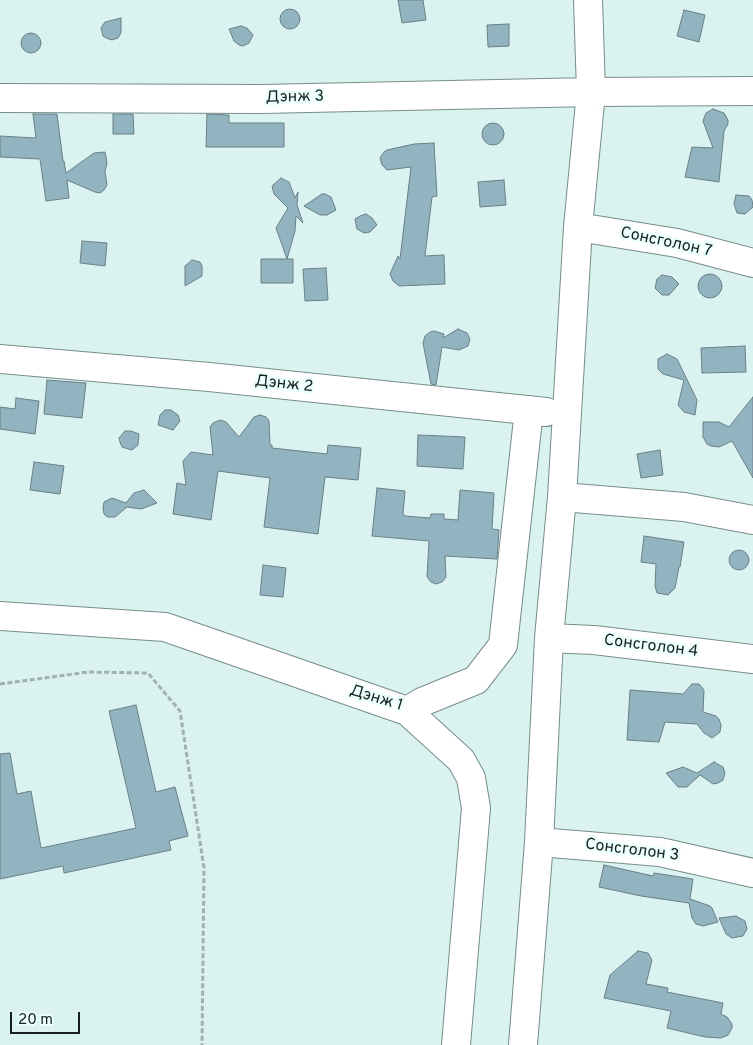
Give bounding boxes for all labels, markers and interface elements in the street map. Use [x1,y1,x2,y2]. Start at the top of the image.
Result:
street label: Дэнж 3 [266,88,324,108]
street label: Сонсголон 7 [618,224,714,262]
street label: Дэнж 2 [254,372,314,398]
street label: Сонсголон 4 [603,632,699,662]
street label: Дэнж 1 [347,682,405,716]
street label: Сонсголон 3 [584,836,680,866]
scale bar [12,1002,82,1034]
text: 20 m [18,1011,53,1030]

